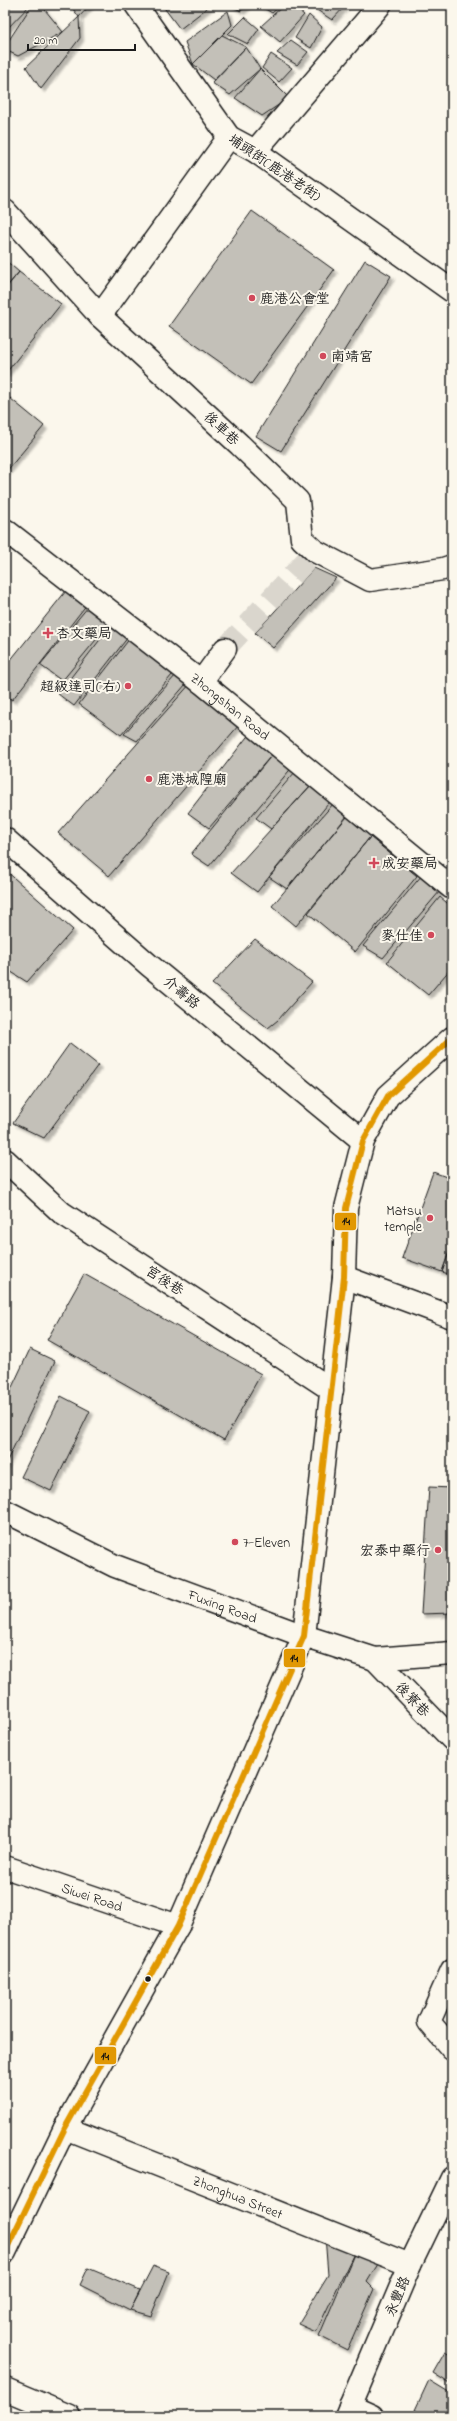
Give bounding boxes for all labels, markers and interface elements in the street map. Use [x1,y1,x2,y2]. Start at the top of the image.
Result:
scale bar [28,26,135,52]
text: 20 m [34,32,57,50]
street label: 埔頭街(鹿港老街) [224,129,325,207]
place label: 鹿港公會堂 [260,289,330,310]
marker: 鹿港公會堂 [247,293,257,303]
place label: 南靖宮 [331,347,373,368]
marker: 南靖宮 [318,351,328,361]
street label: 後車巷 [198,407,244,452]
place label: 杏文藥局 [56,624,112,645]
marker: 杏文藥局 [43,628,53,638]
street label: Zhongshan Road [185,668,274,746]
place label: 超級達司(右) [40,677,120,698]
marker: 超級達司(右) [123,681,133,691]
place label: 鹿港城隍廟 [157,770,227,791]
marker: 鹿港城隍廟 [144,774,154,784]
place label: 成安藥局 [382,854,438,875]
marker: 成安藥局 [369,858,379,868]
place label: 麥仕佳 [381,926,423,947]
marker: 麥仕佳 [426,930,436,940]
street label: 介壽路 [158,972,204,1015]
place label: Matsu temple [384,1201,423,1238]
line badge: 14 [334,1212,357,1231]
marker: Matsu temple [425,1213,435,1223]
text: 14 [342,1214,350,1230]
street label: 宮後巷 [141,1261,188,1302]
place label: 7-Eleven [243,1533,290,1554]
marker: 7-Eleven [230,1537,240,1547]
place label: 宏泰中藥行 [360,1541,430,1562]
marker: 宏泰中藥行 [433,1545,443,1555]
street label: Fuxing Road [184,1585,260,1630]
line badge: 14 [283,1648,306,1668]
text: 14 [290,1651,298,1667]
street label: 後寮巷 [390,1678,435,1723]
street label: Siwei Road [58,1878,125,1918]
unlabelled marker [143,1974,153,1984]
line badge: 14 [94,2046,117,2065]
text: 14 [101,2049,109,2065]
street label: Zhonghua Street [189,2171,286,2226]
street label: 永豐路 [381,2273,416,2320]

